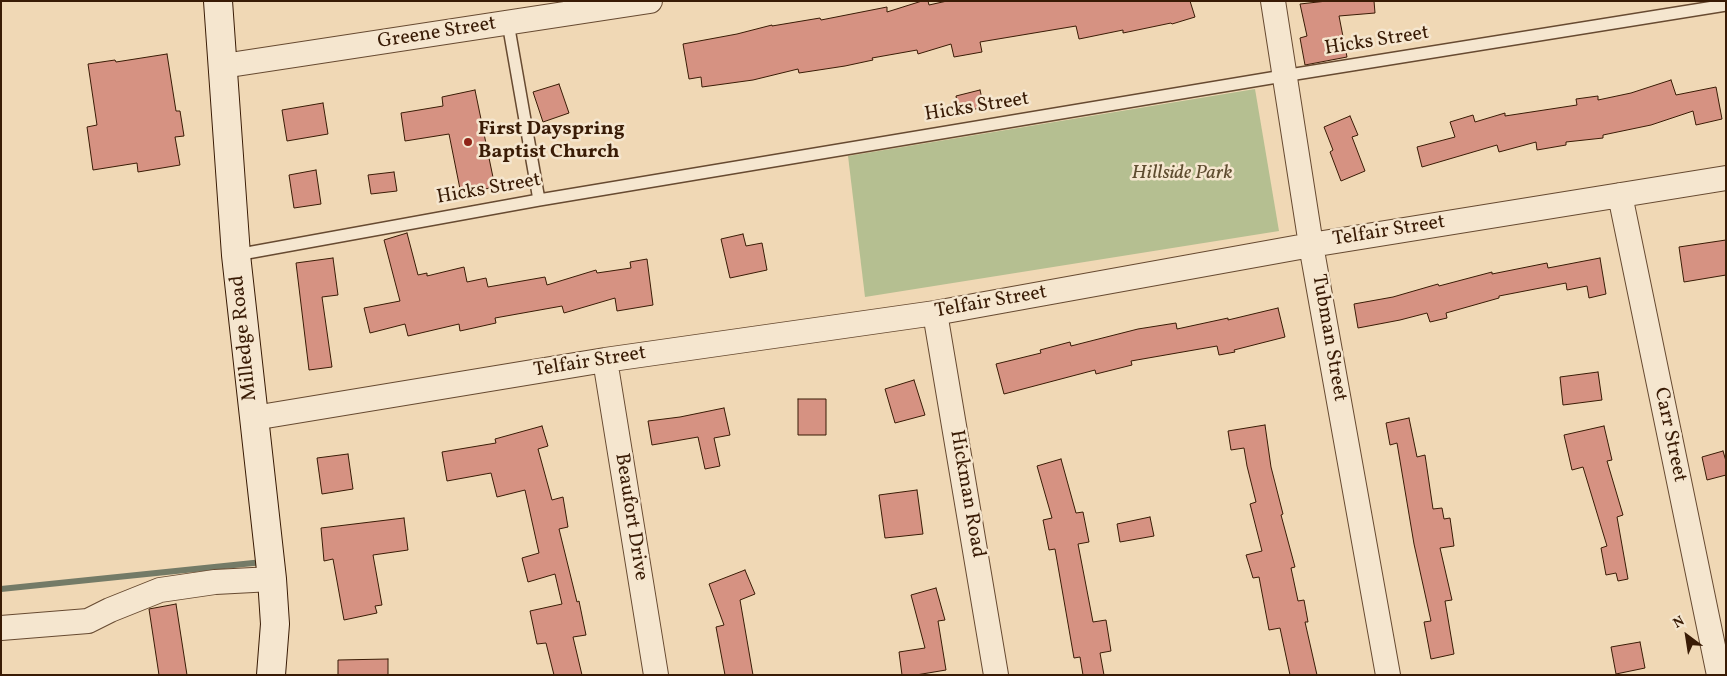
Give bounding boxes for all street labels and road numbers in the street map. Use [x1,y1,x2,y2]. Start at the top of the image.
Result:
street label: Greene Street [376,13,498,55]
street label: Hicks Street [1323,22,1431,62]
street label: Hicks Street [923,88,1031,128]
street label: Hicks Street [435,169,543,211]
street label: Telfair Street [1331,211,1447,253]
street label: Tubman Street [1305,272,1351,404]
street label: Milledge Road [226,274,264,402]
street label: Telfair Street [933,281,1049,325]
street label: Telfair Street [532,342,648,384]
street label: Carr Street [1647,385,1691,485]
street label: Hickman Road [943,428,989,560]
street label: Beaufort Drive [608,451,652,583]

